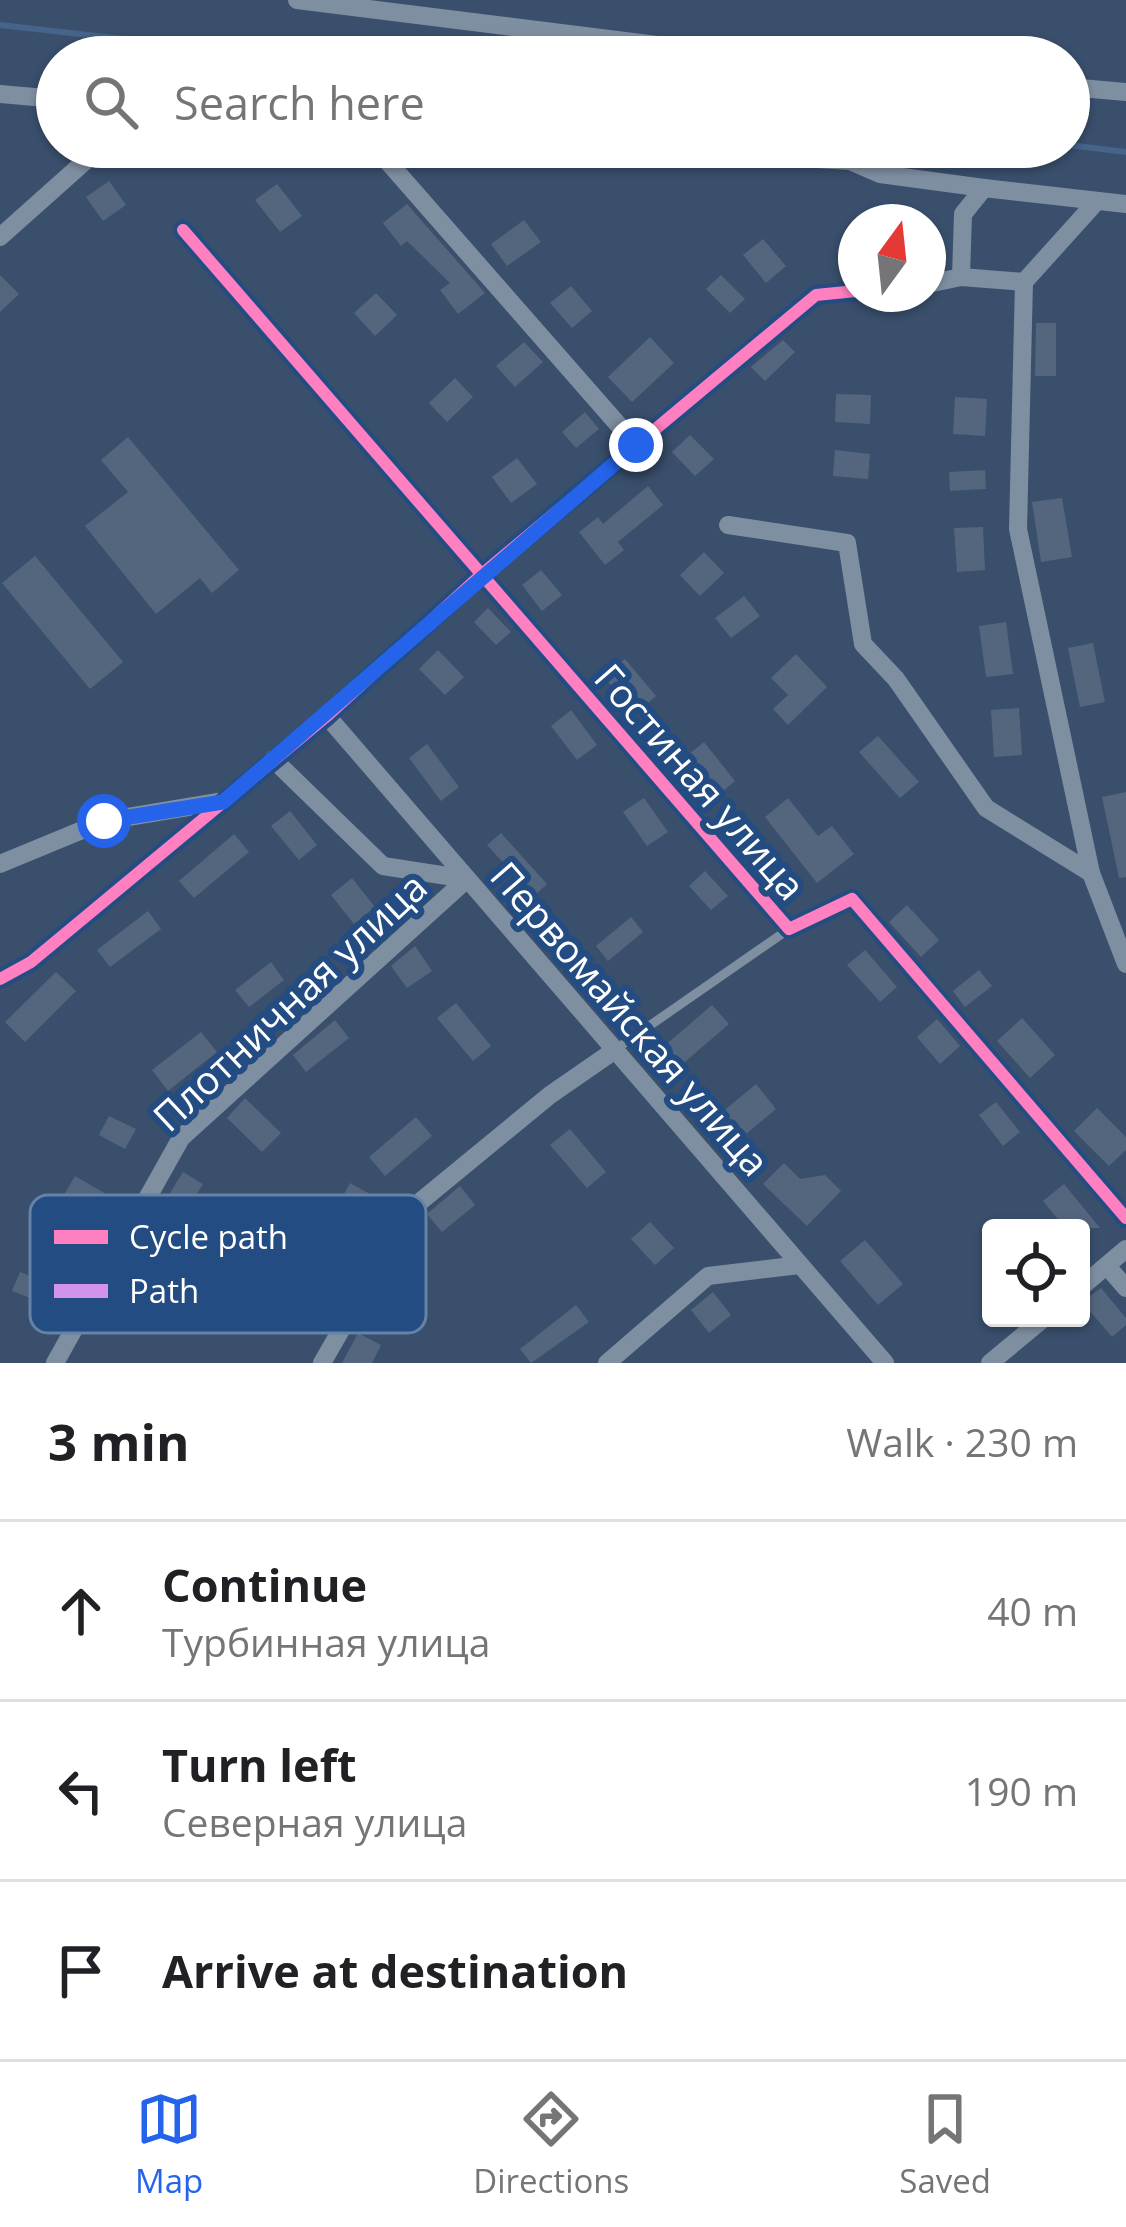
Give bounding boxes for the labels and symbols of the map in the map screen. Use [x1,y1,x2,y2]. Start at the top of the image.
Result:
north arrow [838,204,946,312]
route end [609,418,663,472]
street label: Гостиная улица [584,652,818,910]
route start [77,794,131,848]
street label: Первомайская улица [480,850,782,1186]
street label: Плотничная улица [141,860,437,1142]
legend [30,1195,426,1333]
text: Cycle path [129,1214,288,1259]
text: Path [129,1268,199,1313]

